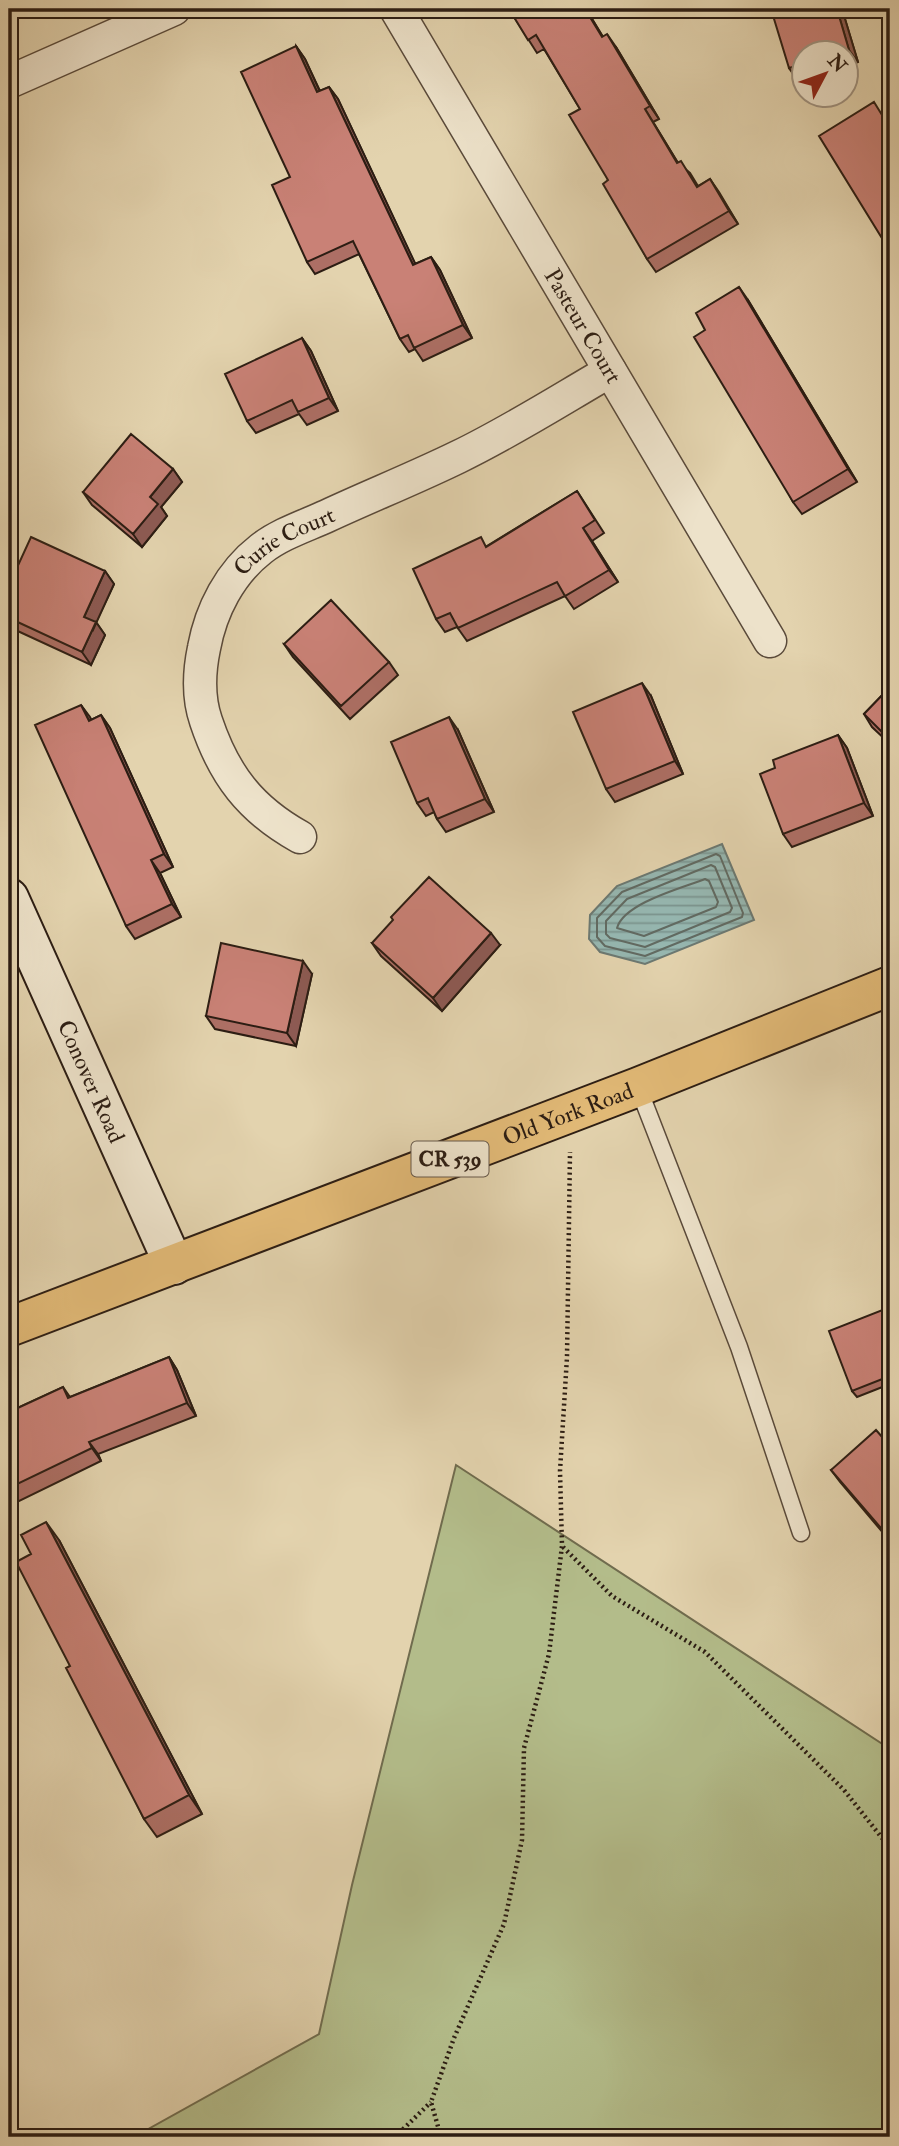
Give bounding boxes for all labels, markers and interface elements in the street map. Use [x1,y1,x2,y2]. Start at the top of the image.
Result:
north arrow [790,38,860,108]
text: N [822,48,852,79]
street label: Pasteur Court [538,263,629,388]
street label: Curie Court [227,500,339,581]
street label: Conover Road [51,1015,132,1147]
street label: Old York Road [498,1076,637,1152]
road number: CR 539 [412,1142,489,1176]

